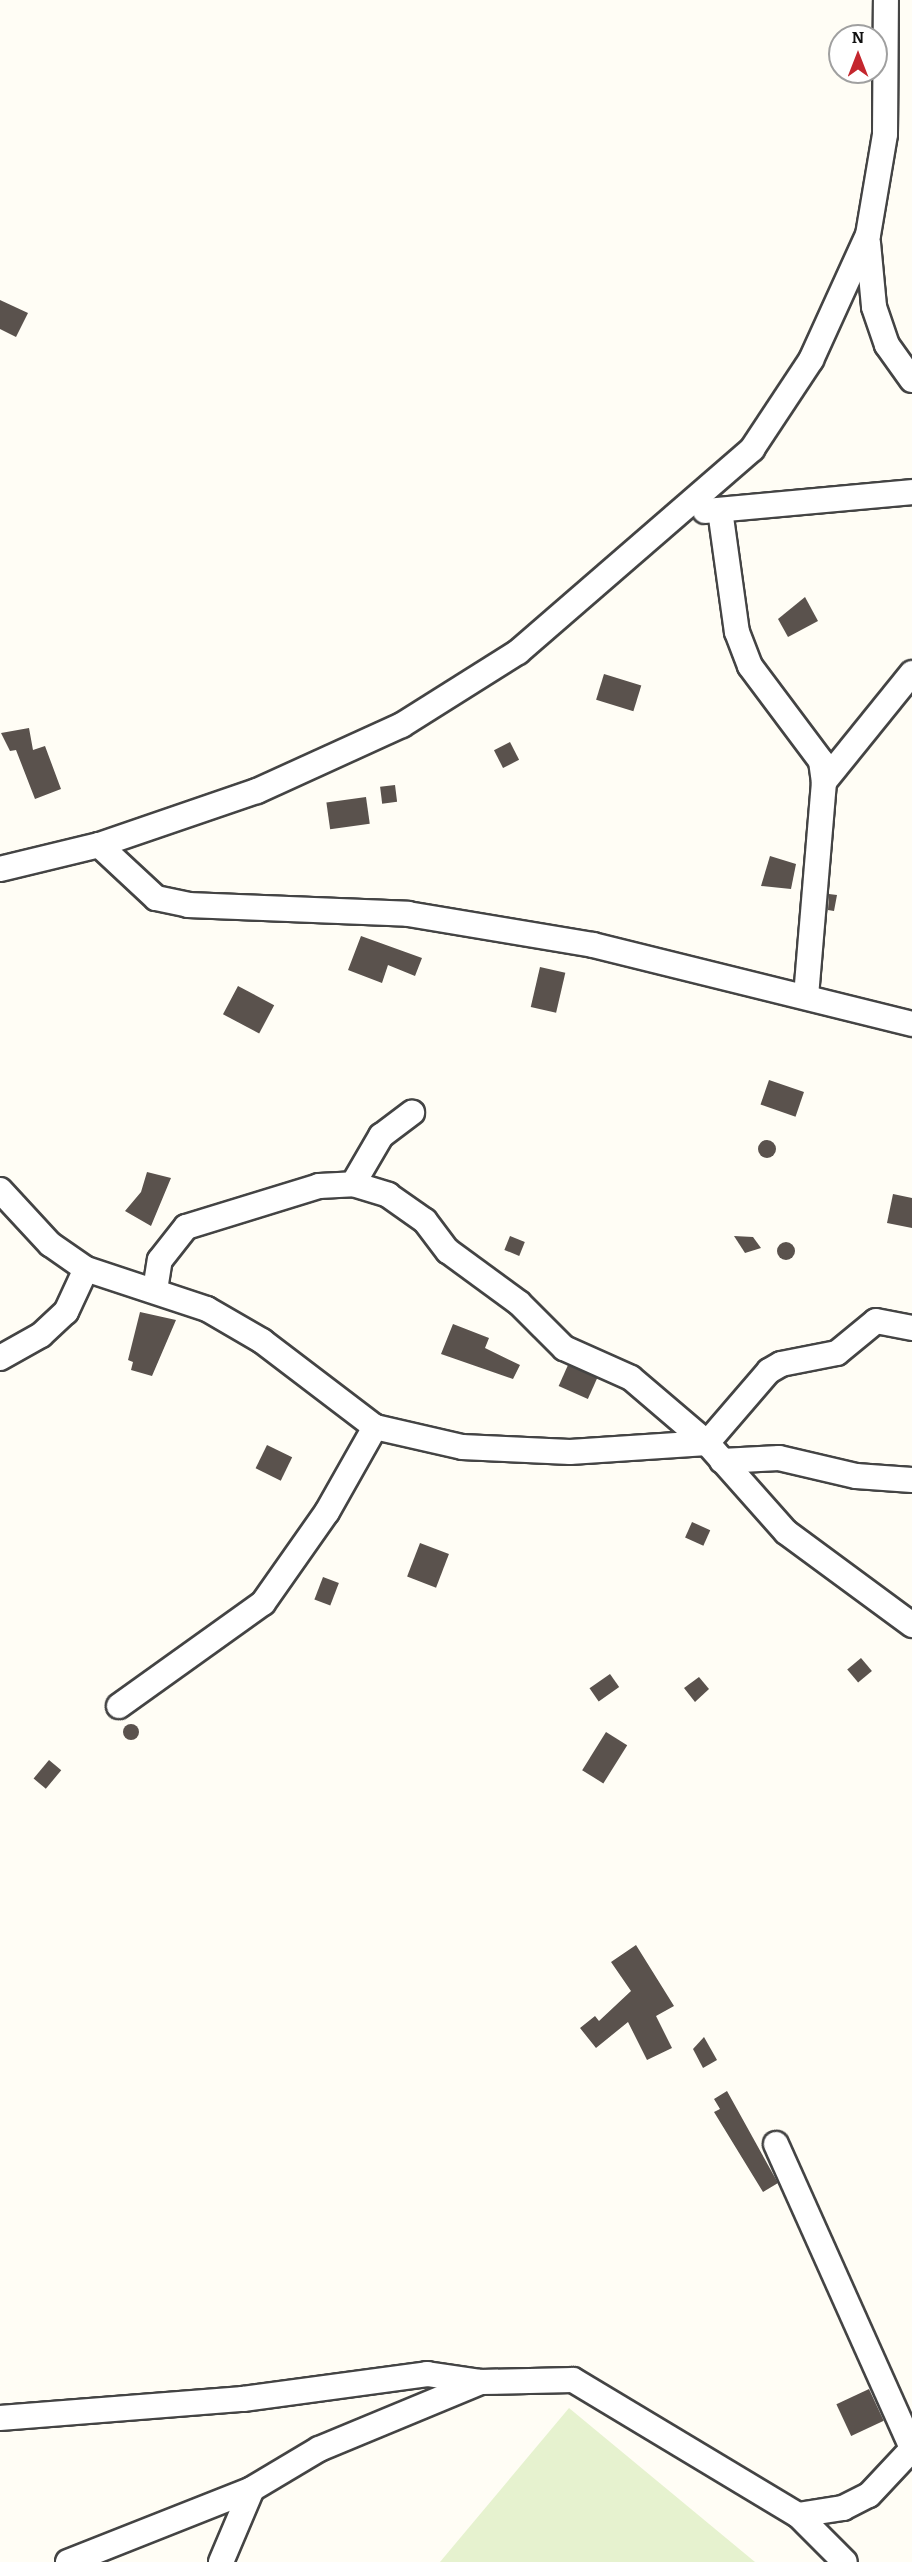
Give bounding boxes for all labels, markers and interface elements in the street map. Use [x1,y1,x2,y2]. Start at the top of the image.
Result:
north arrow [828,24,888,84]
text: N [852,28,864,47]

